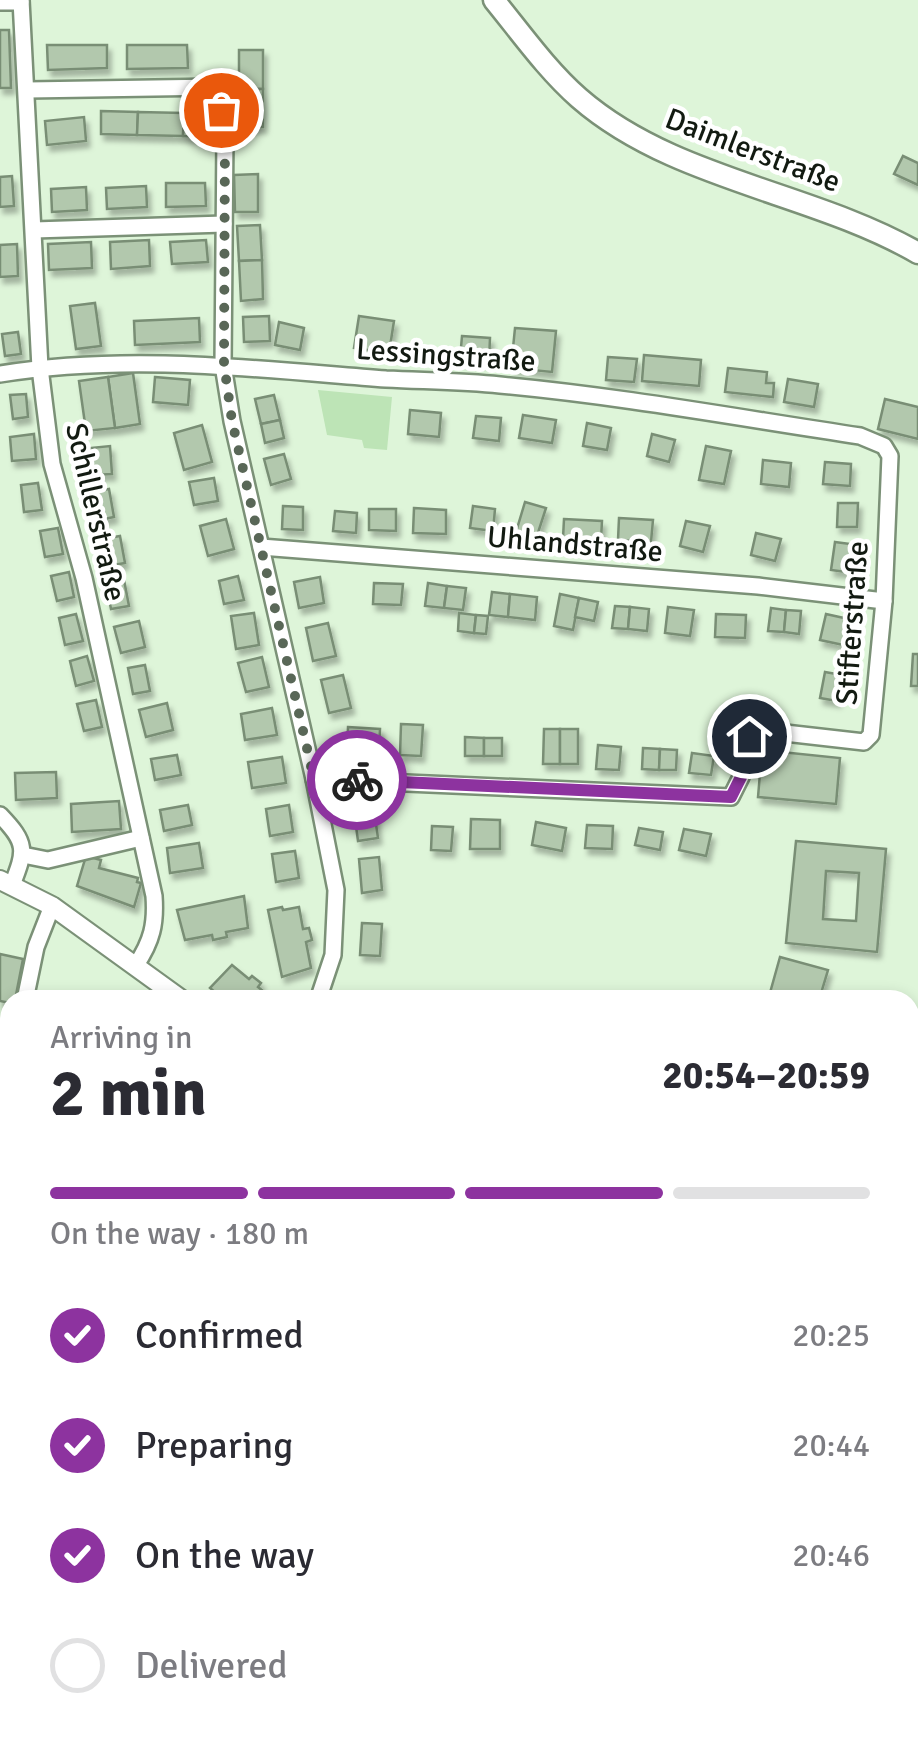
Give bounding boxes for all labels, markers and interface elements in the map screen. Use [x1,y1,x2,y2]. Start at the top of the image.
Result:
pin [179,68,264,153]
icon: bag [194,83,249,138]
street label: Daimlerstraße [660,100,846,201]
street label: Lessingstraße [355,331,537,380]
street label: Schillerstraße [57,419,134,605]
street label: Uhlandstraße [486,518,664,571]
street label: Stifterstraße [828,540,877,706]
pin [707,694,792,779]
icon: home [722,709,777,764]
courier [307,730,407,830]
icon: bike [330,753,385,808]
text: Arriving in [50,1018,192,1057]
text: 20:54–20:59 [662,1052,870,1099]
text: 2 min [50,1054,207,1134]
text: On the way · 180 m [50,1214,309,1253]
icon: check [50,1308,105,1363]
text: Confirmed [135,1312,304,1359]
text: 20:25 [792,1316,870,1355]
icon: check [50,1418,105,1473]
text: Preparing [135,1422,293,1469]
text: 20:44 [792,1426,870,1465]
icon: check [50,1528,105,1583]
text: On the way [135,1532,314,1579]
text: 20:46 [792,1536,870,1575]
text: Delivered [135,1642,288,1689]

